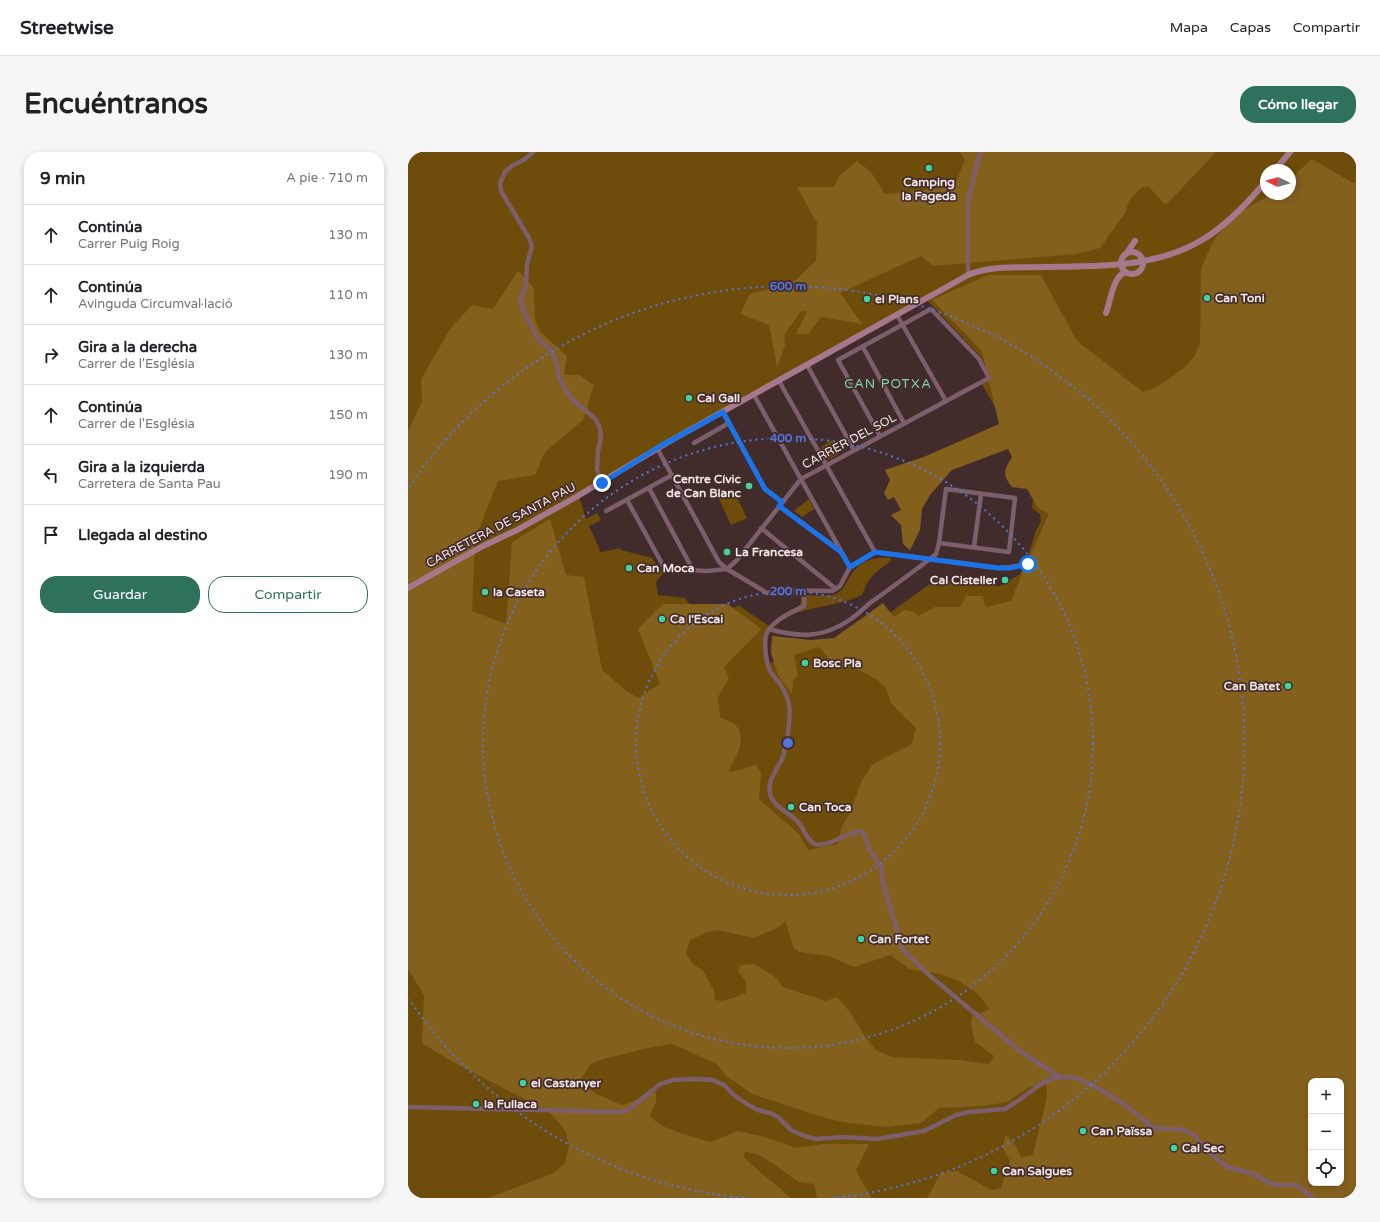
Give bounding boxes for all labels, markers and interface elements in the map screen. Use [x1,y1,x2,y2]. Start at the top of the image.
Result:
text: Streetwise [20,17,114,39]
text: Mapa [1170,19,1208,36]
text: Capas [1230,19,1271,36]
text: Compartir [1293,19,1360,36]
button: Cómo llegar [1240,86,1356,123]
text: Encuéntranos [24,87,208,121]
marker: Camping la Fageda [924,163,934,173]
north arrow [1260,164,1296,200]
text: 9 min [40,168,85,189]
text: A pie · 710 m [286,170,368,186]
place label: Camping la Fageda [902,175,957,204]
text: Continúa [78,218,142,236]
icon: ahead [40,224,62,246]
text: 130 m [328,227,368,243]
text: Carrer Puig Roig [78,236,180,252]
text: Continúa [78,278,142,296]
text: 600 m [770,279,806,293]
icon: ahead [40,284,62,306]
text: 110 m [328,287,368,303]
place label: Can Toni [1215,291,1265,305]
place label: el Plans [875,292,919,306]
marker: Can Toni [1202,293,1212,303]
marker: el Plans [862,294,872,304]
text: Avinguda Circumval·lació [78,296,233,312]
text: Gira a la derecha [78,338,197,356]
icon: right [40,344,62,366]
text: 130 m [328,347,368,363]
text: Carrer de l'Església [78,356,195,372]
district label: CAN POTXA [844,376,932,392]
place label: Cal Gall [697,391,740,405]
marker: Cal Gall [684,393,694,403]
text: Continúa [78,398,142,416]
icon: ahead [40,404,62,426]
text: 150 m [328,407,368,423]
street label: CARRER DEL SOL [800,410,898,472]
text: Carrer de l'Església [78,416,195,432]
text: 400 m [770,431,806,445]
text: Gira a la izquierda [78,458,205,476]
icon: left [40,464,62,486]
text: 190 m [328,467,368,483]
place label: Centre Cívic de Can Blanc [666,472,742,500]
route end [593,474,611,492]
text: Carretera de Santa Pau [78,476,221,492]
street label: CARRETERA DE SANTA PAU [424,480,578,570]
marker: Centre Cívic de Can Blanc [744,481,754,491]
icon: arrive [40,524,62,546]
text: Llegada al destino [78,526,207,544]
place label: La Francesa [735,545,803,559]
marker: La Francesa [722,547,732,557]
route start [1019,555,1037,573]
place label: Can Moca [637,561,695,575]
marker: Can Moca [624,563,634,573]
place label: Cal Cisteller [930,573,997,587]
marker: Cal Cisteller [1000,575,1010,585]
button: Guardar [40,576,200,613]
button: Compartir [208,576,368,613]
text: 200 m [770,584,806,598]
place label: la Caseta [493,585,545,599]
marker: la Caseta [480,587,490,597]
place label: Ca l'Escai [670,612,723,626]
marker: Ca l'Escai [657,614,667,624]
place label: Bosc Pla [813,656,862,670]
marker: Bosc Pla [800,658,810,668]
place label: Can Batet [1224,679,1280,693]
marker: Can Batet [1283,681,1293,691]
centre of rings [781,736,795,750]
place label: Can Toca [799,800,852,814]
marker: Can Toca [786,802,796,812]
place label: Can Fortet [869,932,930,946]
marker: Can Fortet [856,934,866,944]
place label: el Castanyer [531,1076,601,1091]
marker: el Castanyer [518,1078,528,1088]
map controls [1308,1078,1344,1186]
button: + [1308,1078,1344,1114]
place label: la Fullaca [484,1097,537,1111]
marker: la Fullaca [471,1099,481,1109]
button: − [1308,1114,1344,1150]
place label: Can Païssa [1091,1124,1153,1138]
marker: Can Païssa [1078,1126,1088,1136]
place label: Cal Sec [1182,1141,1224,1155]
marker: Cal Sec [1169,1143,1179,1153]
button: locate [1308,1150,1344,1186]
place label: Can Salgues [1002,1164,1072,1179]
marker: Can Salgues [989,1166,999,1176]

